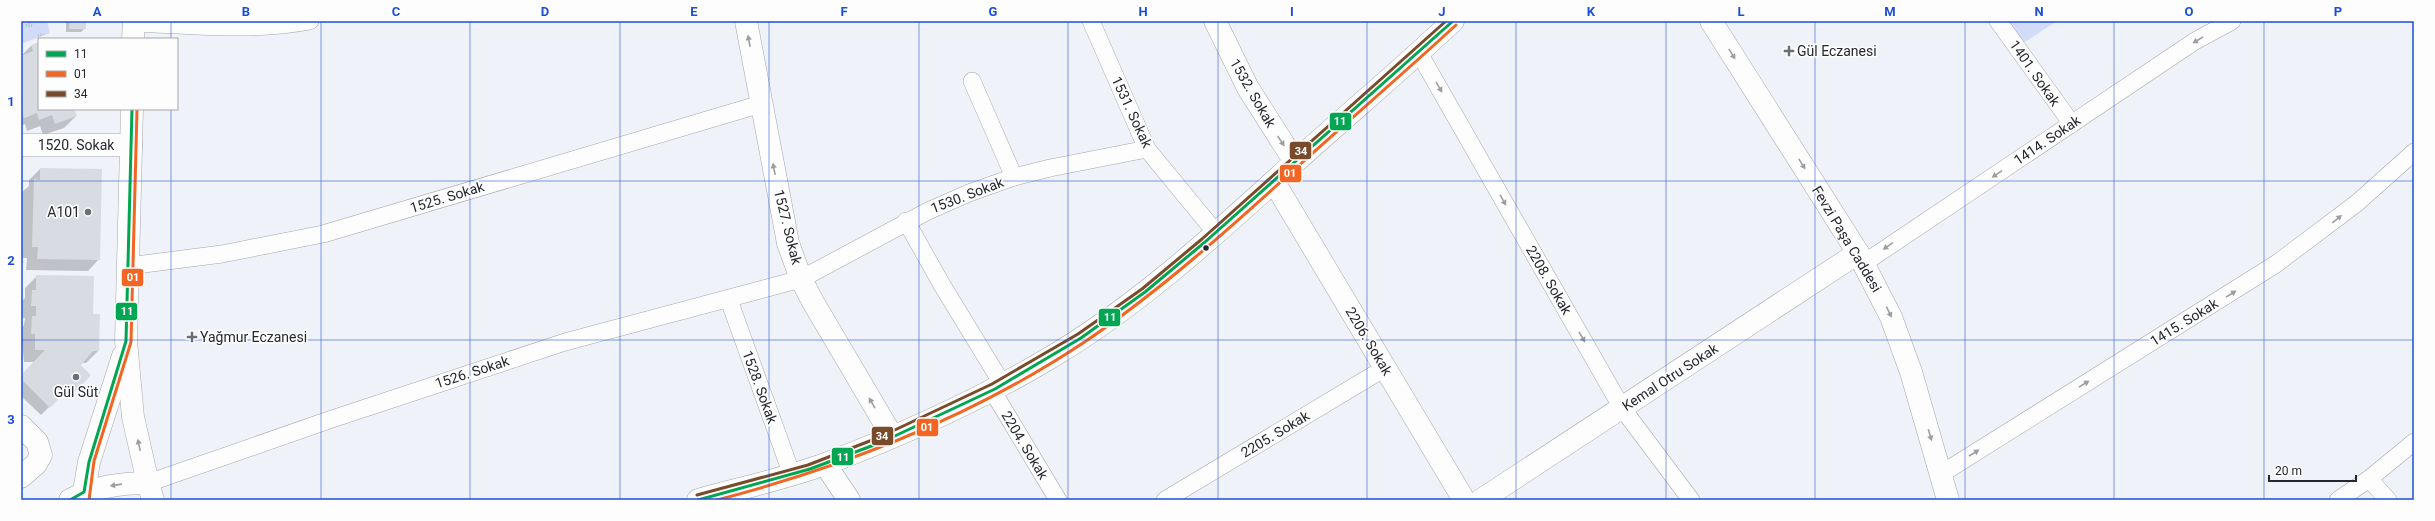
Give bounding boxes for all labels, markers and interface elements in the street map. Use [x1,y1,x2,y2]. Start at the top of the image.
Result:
text: A [93,4,102,19]
text: B [242,4,250,19]
text: C [392,4,401,19]
text: D [541,4,549,19]
text: E [690,4,698,19]
text: F [840,4,848,19]
text: G [989,4,998,19]
text: H [1138,4,1148,19]
text: I [1290,4,1294,19]
text: J [1438,4,1446,19]
text: K [1587,4,1596,19]
text: L [1737,4,1745,19]
text: M [1884,4,1896,19]
text: N [2034,4,2044,19]
text: O [2185,4,2194,19]
text: P [2334,4,2342,19]
one-way arrow [746,35,752,47]
one-way arrow [2193,36,2203,44]
street label: 1401. Sokak [2006,37,2064,110]
legend [38,38,178,110]
place label: Gül Eczanesi [1797,43,1877,59]
marker: Gül Eczanesi [1784,46,1794,56]
text: 11 [74,47,88,61]
one-way arrow [1729,48,1736,60]
street label: 1532. Sokak [1227,56,1280,131]
text: 01 [74,67,88,81]
street label: 1531. Sokak [1109,74,1156,151]
one-way arrow [1435,81,1442,93]
text: 34 [74,87,88,101]
text: 1 [7,94,15,109]
street label: 1414. Sokak [2011,111,2084,168]
line badge: 11 [1329,112,1352,131]
text: 11 [1334,115,1346,128]
one-way arrow [1277,136,1285,146]
street label: 1520. Sokak [38,137,115,153]
line badge: 34 [1289,141,1312,160]
text: 34 [1295,145,1308,158]
one-way arrow [1798,159,1806,169]
one-way arrow [771,163,777,175]
line badge: 01 [1279,164,1302,183]
text: 01 [1284,167,1296,180]
one-way arrow [1991,170,2002,178]
street label: 1530. Sokak [928,173,1007,216]
street label: 1525. Sokak [408,178,487,216]
street label: Fevzi Paşa Caddesi [1809,183,1885,295]
street label: 1527. Sokak [771,188,805,267]
one-way arrow [1500,194,1507,206]
place label: A101 [47,204,80,220]
marker: A101 [83,207,93,217]
one-way arrow [2331,215,2342,224]
unlabelled marker [1201,243,1211,253]
street label: 2208. Sokak [1523,243,1576,318]
one-way arrow [1883,243,1894,250]
text: 2 [7,253,15,268]
line badge: 01 [121,268,144,287]
text: 01 [127,271,139,284]
one-way arrow [2225,290,2236,298]
street label: 1415. Sokak [2147,294,2222,349]
line badge: 11 [115,302,138,321]
street label: 2206. Sokak [1342,304,1396,379]
text: 11 [121,305,133,318]
one-way arrow [1886,306,1892,318]
line badge: 11 [1098,308,1121,327]
text: 11 [1104,311,1116,324]
place label: Yağmur Eczanesi [200,329,307,345]
one-way arrow [1578,331,1585,343]
marker: Yağmur Eczanesi [187,332,197,342]
street label: Kemal Otru Sokak [1619,340,1722,414]
street label: 1528. Sokak [739,348,781,427]
street label: 1526. Sokak [433,352,512,391]
marker: Gül Süt [71,372,81,382]
one-way arrow [2078,381,2090,388]
place label: Gül Süt [54,384,99,400]
one-way arrow [868,397,875,408]
street label: 2205. Sokak [1238,407,1313,461]
street label: 2204. Sokak [998,408,1052,483]
text: 3 [7,412,15,427]
line badge: 01 [916,418,939,437]
text: 01 [921,421,933,434]
line badge: 34 [871,426,894,446]
text: 34 [876,430,889,443]
one-way arrow [1927,430,1933,442]
one-way arrow [136,439,142,451]
line badge: 11 [831,447,854,466]
one-way arrow [1969,449,1979,457]
text: 11 [837,451,849,464]
scale bar [2269,457,2356,483]
text: 20 m [2275,464,2302,478]
one-way arrow [109,482,122,488]

